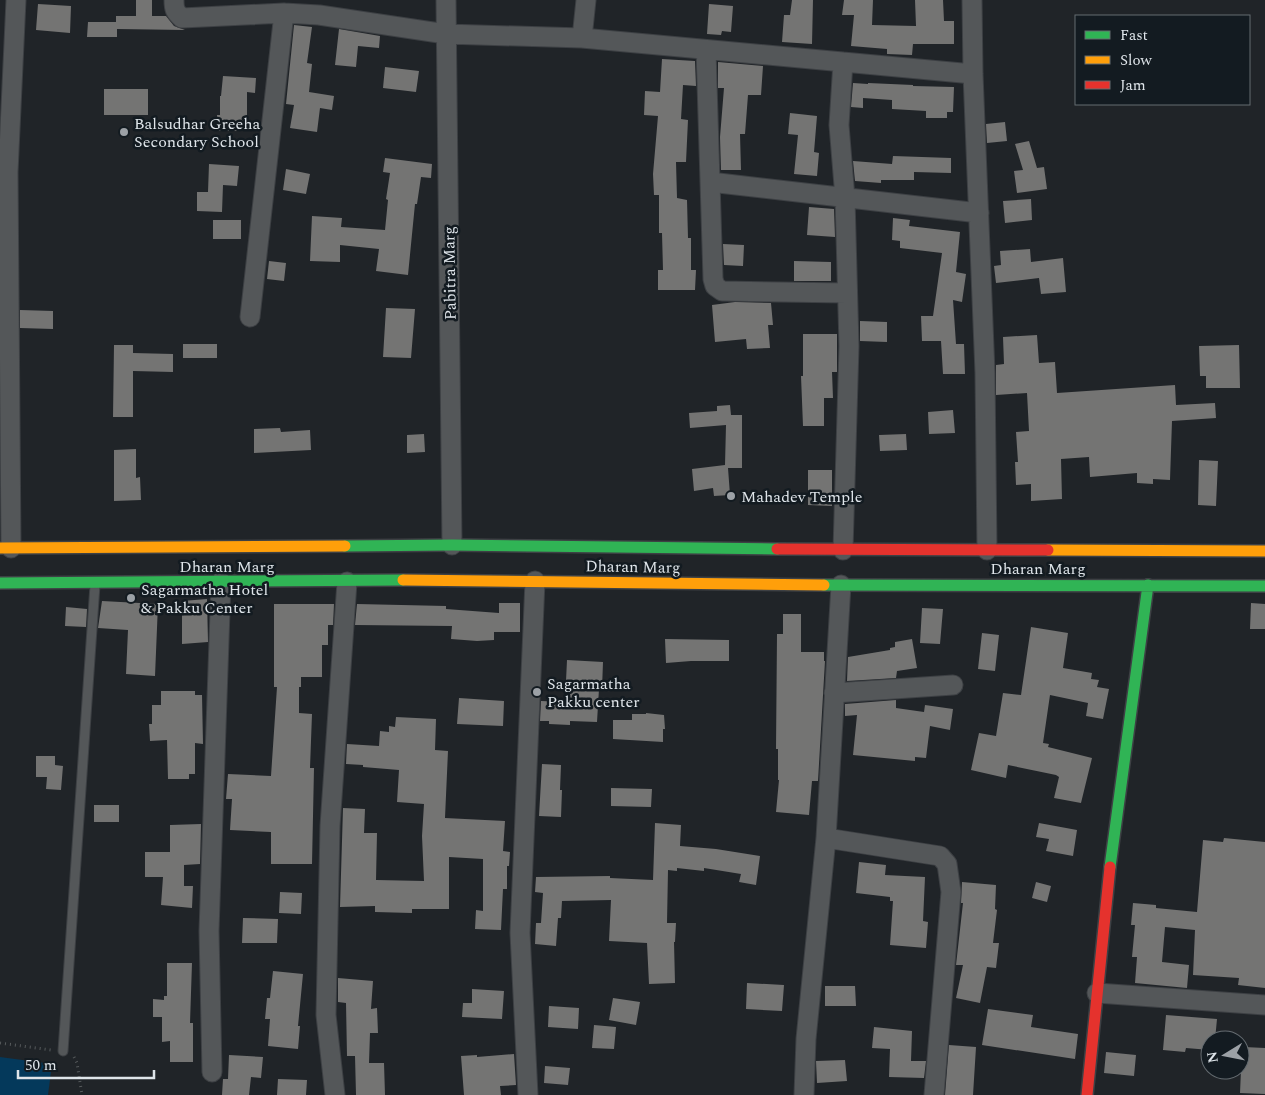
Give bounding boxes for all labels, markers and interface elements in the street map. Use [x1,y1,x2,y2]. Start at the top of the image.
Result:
legend [1075,15,1250,105]
text: Fast [1120,24,1148,47]
text: Slow [1120,49,1152,72]
text: Jam [1120,74,1146,97]
place label: Balsudhar Greeha Secondary School [134,112,261,154]
marker: Balsudhar Greeha Secondary School [118,126,130,138]
street label: Pabitra Marg [437,226,463,320]
place label: Mahadev Temple [741,485,863,509]
marker: Mahadev Temple [725,490,737,502]
street label: Dharan Marg [585,554,681,580]
street label: Dharan Marg [179,555,275,579]
street label: Dharan Marg [990,557,1086,581]
place label: Sagarmatha Hotel & Pakku Center [141,578,268,620]
marker: Sagarmatha Hotel & Pakku Center [125,592,137,604]
place label: Sagarmatha Pakku center [547,672,640,714]
marker: Sagarmatha Pakku center [531,686,543,698]
north arrow [1200,1030,1250,1080]
scale bar [18,1048,154,1080]
text: N [1201,1050,1224,1065]
text: 50 m [25,1054,57,1077]

